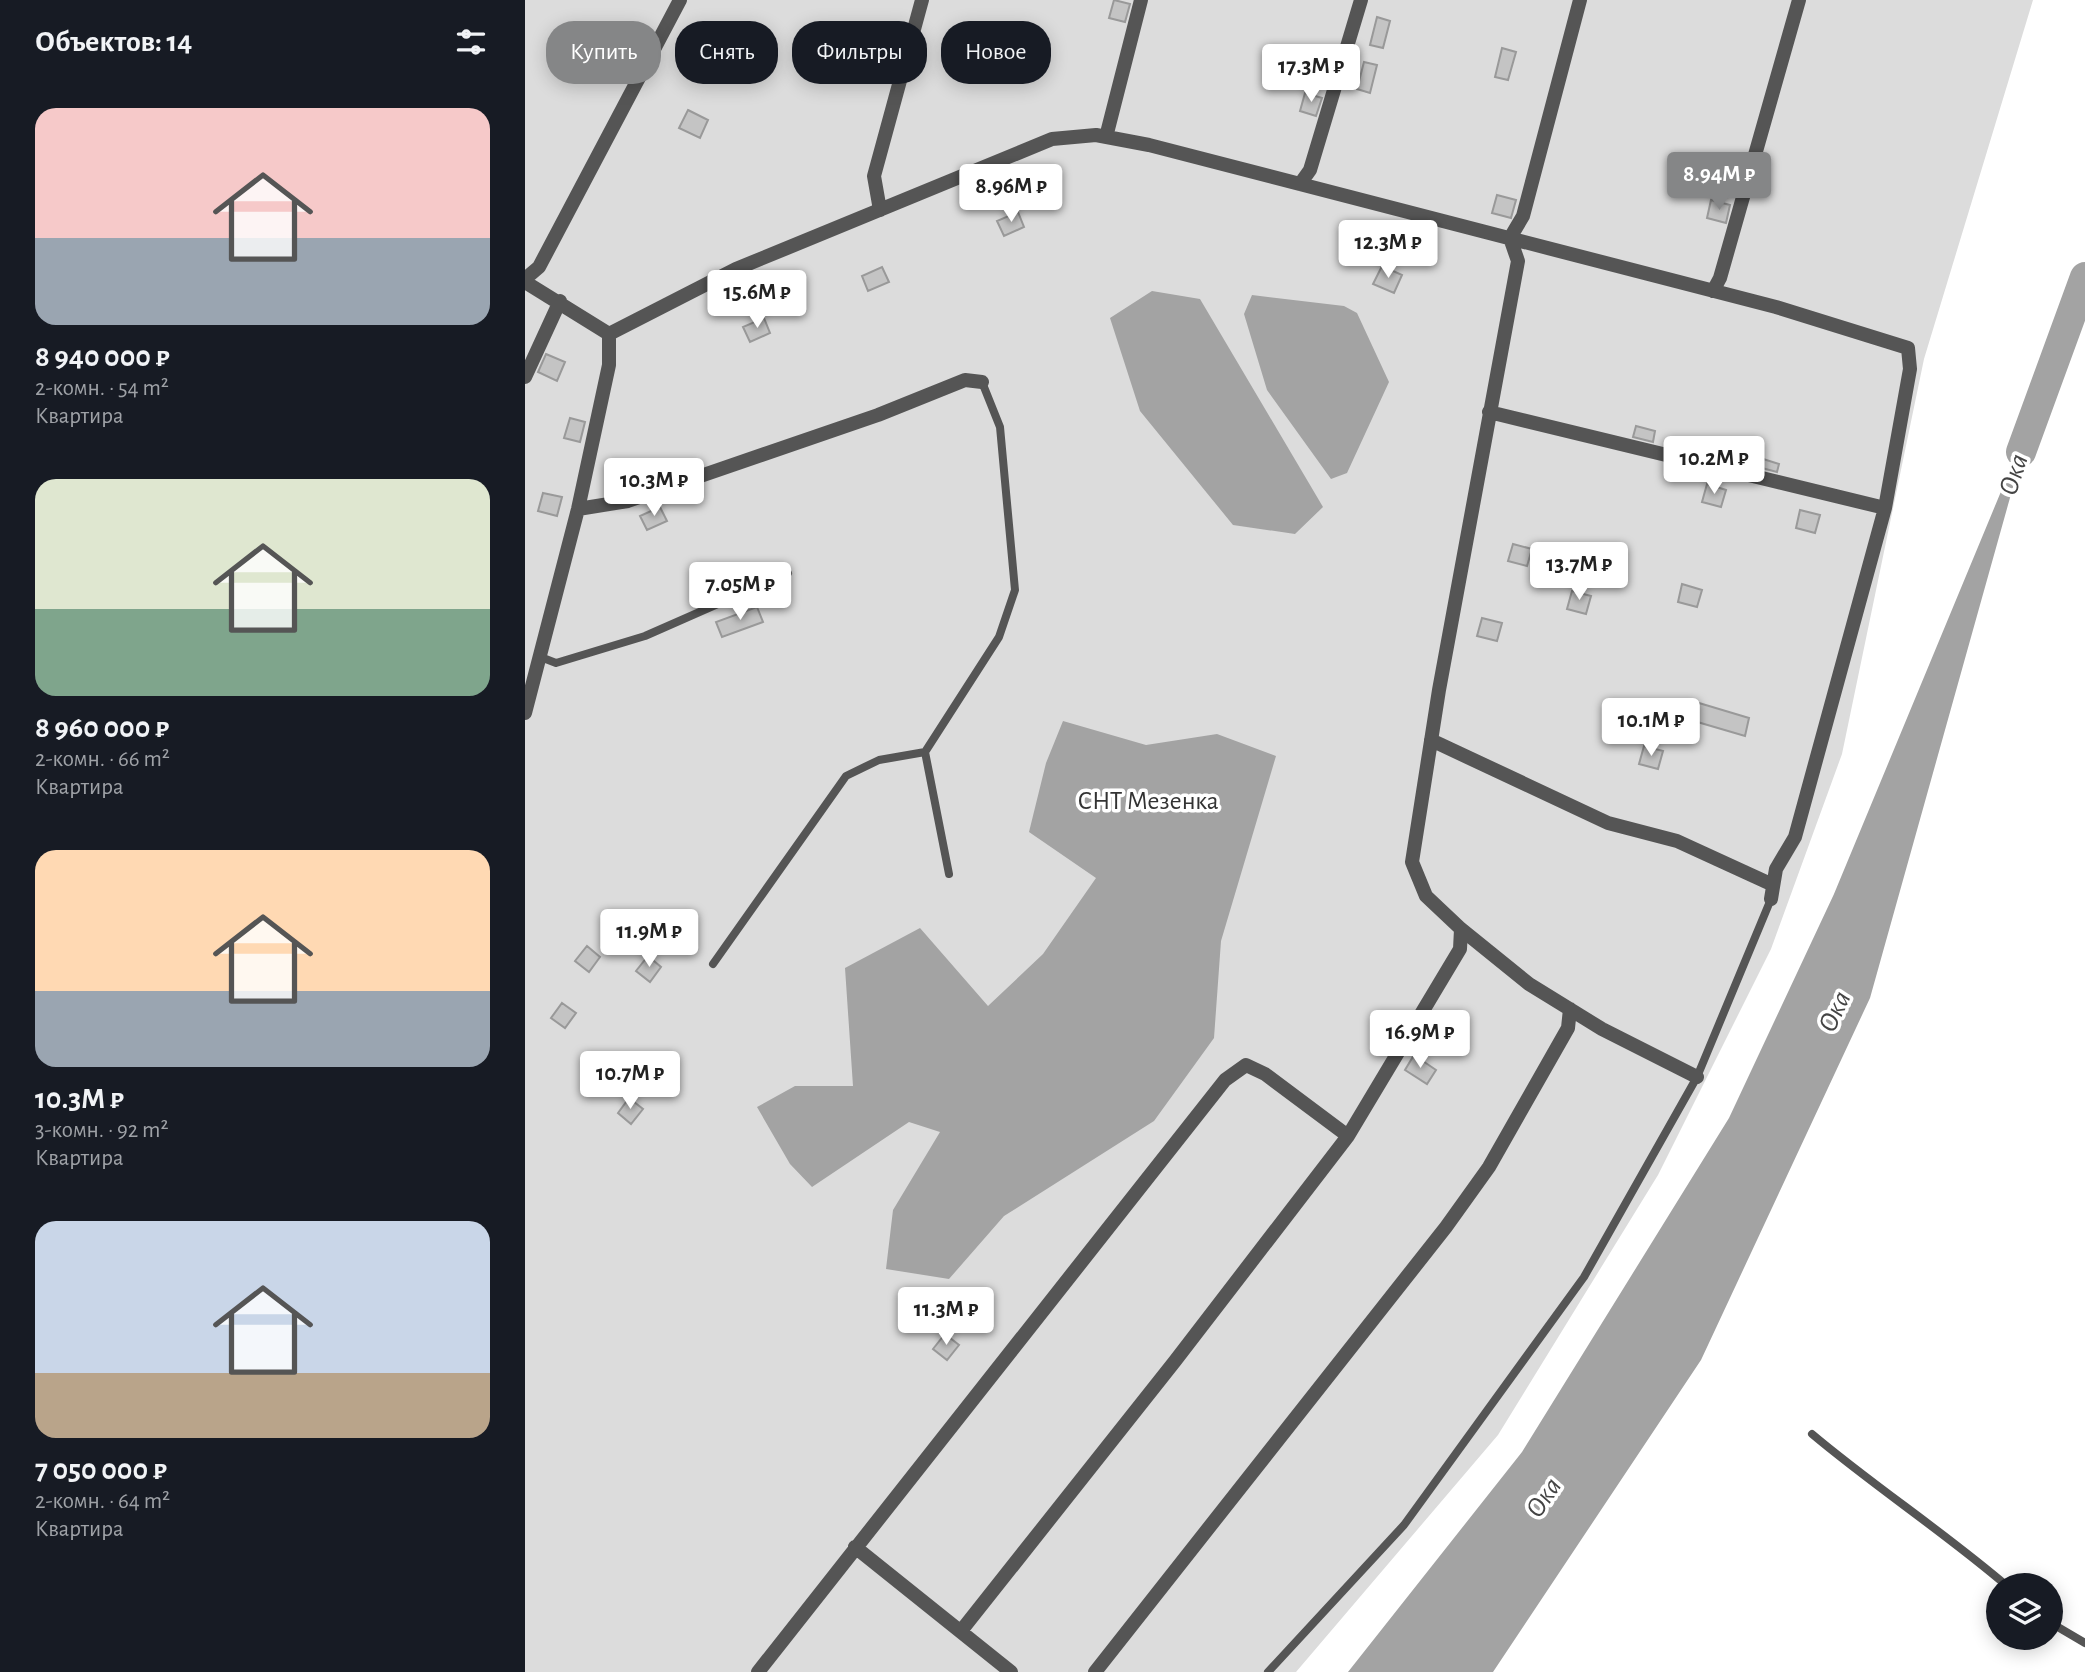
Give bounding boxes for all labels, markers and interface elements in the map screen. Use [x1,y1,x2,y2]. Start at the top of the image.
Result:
chip: Купить [546,21,661,84]
chip: Снять [675,21,778,84]
chip: Фильтры [792,21,927,84]
chip: Новое [941,21,1051,84]
icon: filters [452,23,490,61]
text: Объектов: 14 [35,27,192,57]
pin: 17.3M ₽ [1246,44,1376,104]
text: 17.3M ₽ [1278,55,1344,78]
pin: 8.94M ₽ [1654,152,1784,212]
icon: home [200,154,326,280]
text: 8.94M ₽ [1683,163,1755,186]
pin: 8.96M ₽ [946,164,1076,224]
text: 8.96M ₽ [975,175,1047,198]
pin: 12.3M ₽ [1323,220,1453,280]
text: 12.3M ₽ [1355,231,1421,254]
pin: 15.6M ₽ [692,270,822,330]
text: 15.6M ₽ [723,281,791,304]
text: 8 940 000 ₽ [35,342,170,372]
text: 2-комн. · 54 m² [35,377,169,400]
text: Квартира [35,405,123,428]
pin: 10.2M ₽ [1649,436,1779,496]
text: 10.2M ₽ [1680,447,1748,470]
water label: Ока [1994,451,2034,499]
pin: 10.3M ₽ [589,458,719,518]
text: 10.3M ₽ [620,469,688,492]
icon: home [200,525,326,651]
pin: 13.7M ₽ [1514,542,1644,602]
text: 13.7M ₽ [1546,553,1612,576]
pin: 7.05M ₽ [675,562,805,622]
text: 7.05M ₽ [705,573,775,596]
pin: 10.1M ₽ [1586,698,1716,758]
text: 10.1M ₽ [1618,709,1684,732]
text: 8 960 000 ₽ [35,713,169,743]
text: 2-комн. · 66 m² [35,748,170,771]
text: Квартира [35,776,123,799]
park label: СНТ Мезенка [1077,788,1219,814]
icon: home [200,896,326,1022]
pin: 11.9M ₽ [584,909,714,969]
text: 11.9M ₽ [616,920,682,943]
water label: Ока [1813,987,1857,1037]
pin: 16.9M ₽ [1355,1010,1485,1070]
text: 16.9M ₽ [1386,1021,1454,1044]
pin: 10.7M ₽ [565,1052,695,1111]
text: 10.7M ₽ [596,1062,664,1085]
text: 10.3M ₽ [35,1084,124,1114]
text: 3-комн. · 92 m² [35,1119,169,1142]
text: Квартира [35,1147,123,1170]
icon: home [200,1267,326,1393]
pin: 11.3M ₽ [881,1288,1011,1347]
text: 11.3M ₽ [914,1298,978,1321]
text: 7 050 000 ₽ [35,1455,167,1485]
water label: Ока [1521,1473,1567,1523]
text: 2-комн. · 64 m² [35,1490,170,1513]
text: Квартира [35,1518,123,1541]
map controls [1986,1573,2063,1650]
button: layers [1986,1573,2063,1650]

